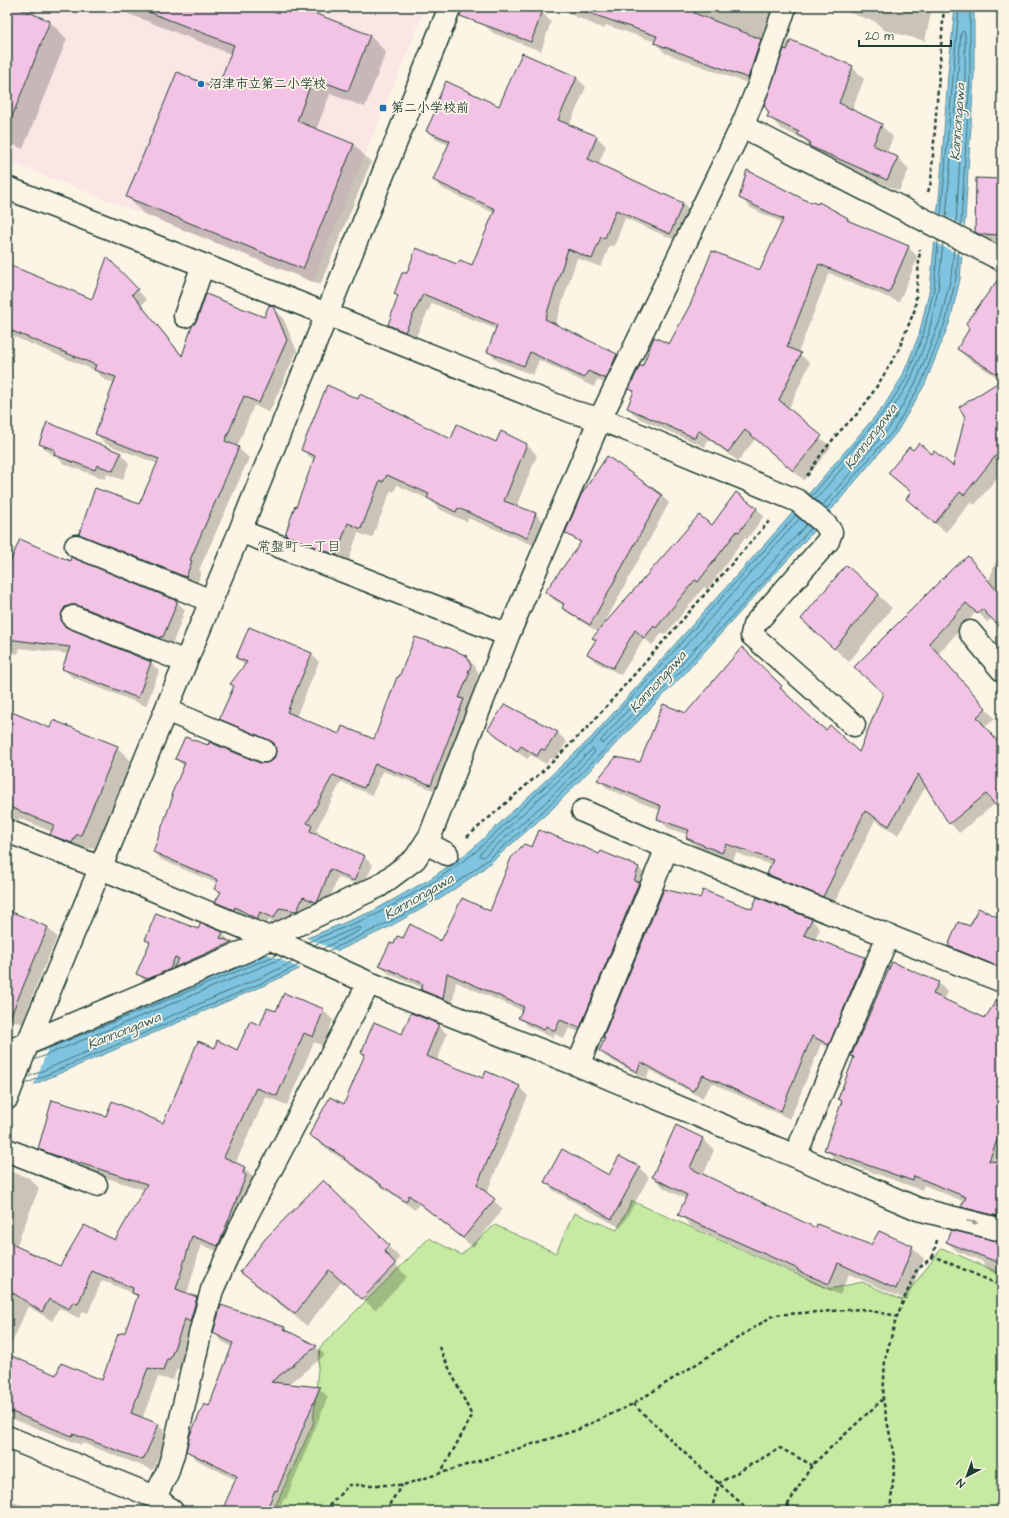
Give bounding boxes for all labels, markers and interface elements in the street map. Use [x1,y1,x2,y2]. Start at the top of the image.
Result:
scale bar [859,22,951,48]
text: 20 m [865,28,894,45]
place label: 沼津市立第二小学校 [209,75,326,93]
marker: 沼津市立第二小学校 [196,79,206,89]
water label: Kannongawa [945,82,971,161]
place label: 第二小学校前 [391,99,469,117]
marker: 第二小学校前 [378,103,388,113]
water label: Kannongawa [840,399,903,474]
district label: 常盤町一丁目 [257,537,341,557]
water label: Kannongawa [625,646,692,717]
water label: Kannongawa [381,869,458,925]
water label: Kannongawa [84,1007,164,1055]
one-way arrow [966,1220,979,1226]
north arrow [947,1456,987,1496]
text: N [953,1475,968,1491]

